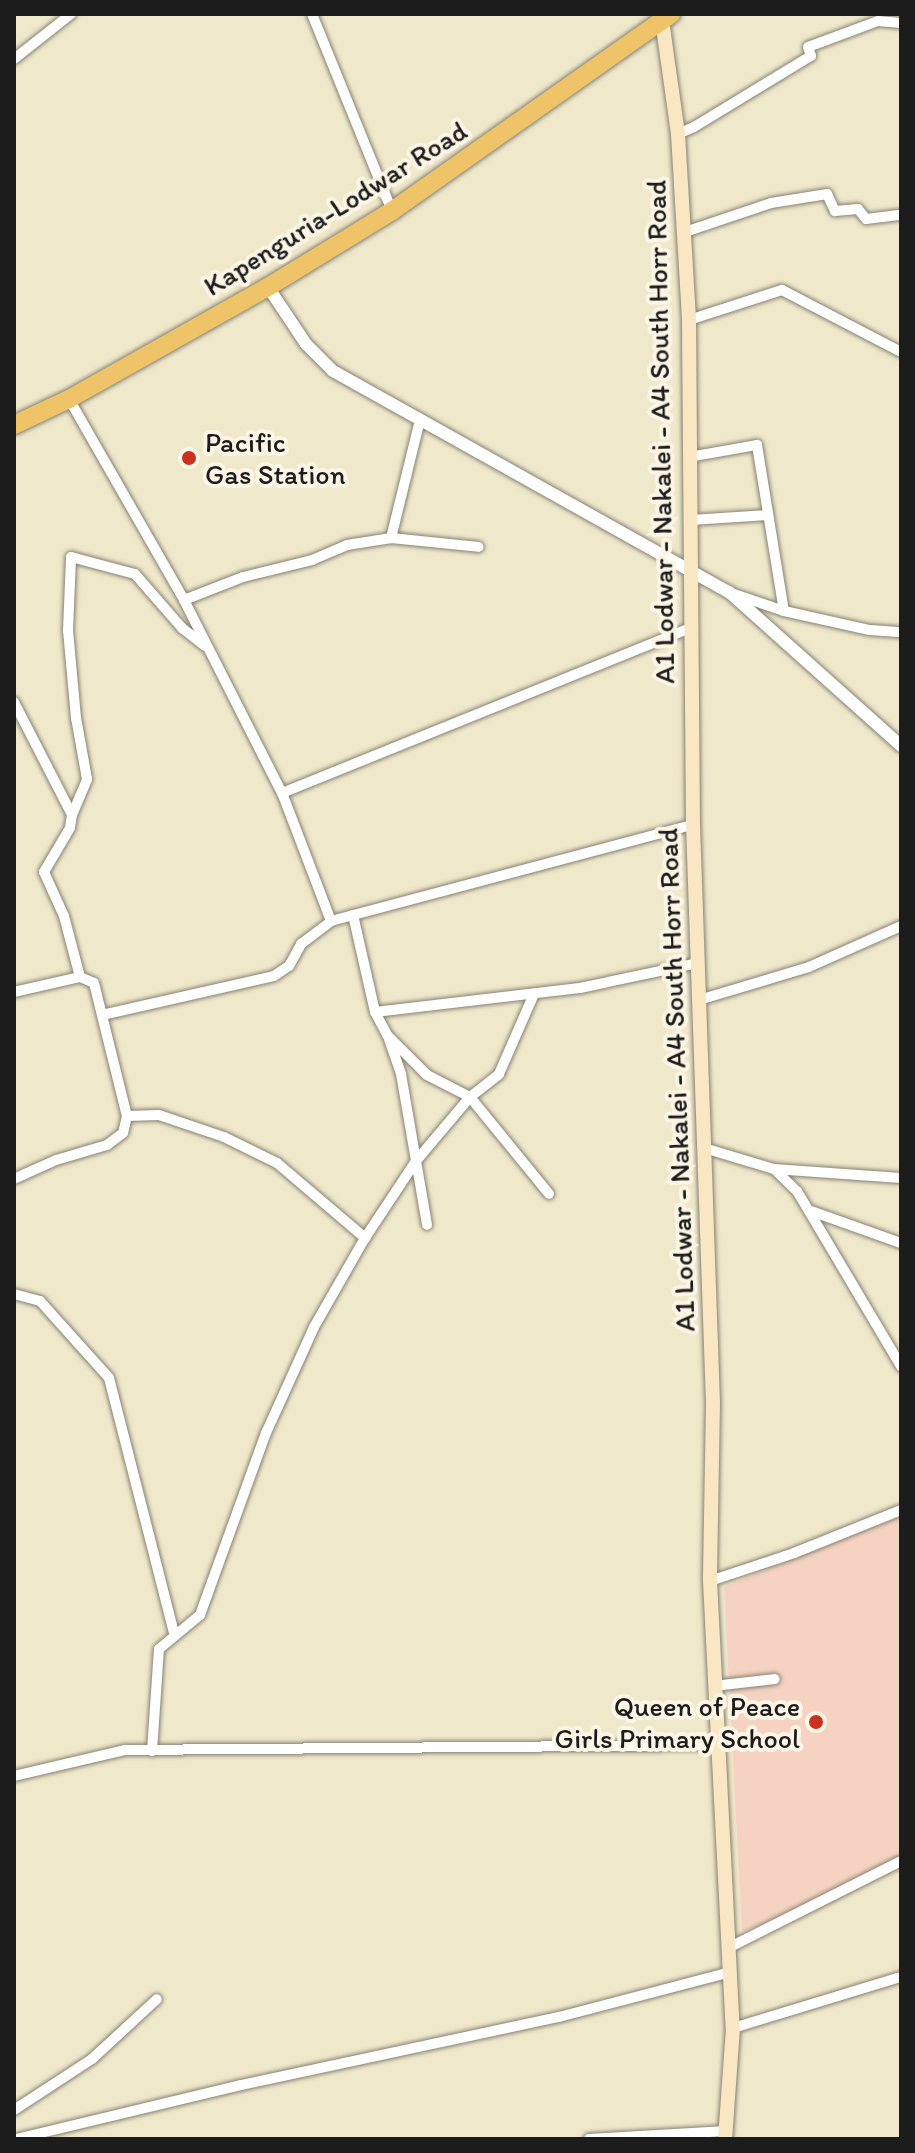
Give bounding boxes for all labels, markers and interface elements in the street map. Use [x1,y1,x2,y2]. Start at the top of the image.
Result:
street label: Kapenguria-Lodwar Road [197,113,473,303]
street label: A1 Lodwar - Nakalei - A4 South Horr Road [639,180,681,684]
place label: Pacific Gas Station [205,425,346,491]
marker: Pacific Gas Station [180,449,198,467]
street label: A1 Lodwar - Nakalei - A4 South Horr Road [650,828,702,1332]
place label: Queen of Peace Girls Primary School [555,1689,800,1755]
marker: Queen of Peace Girls Primary School [807,1713,825,1731]

